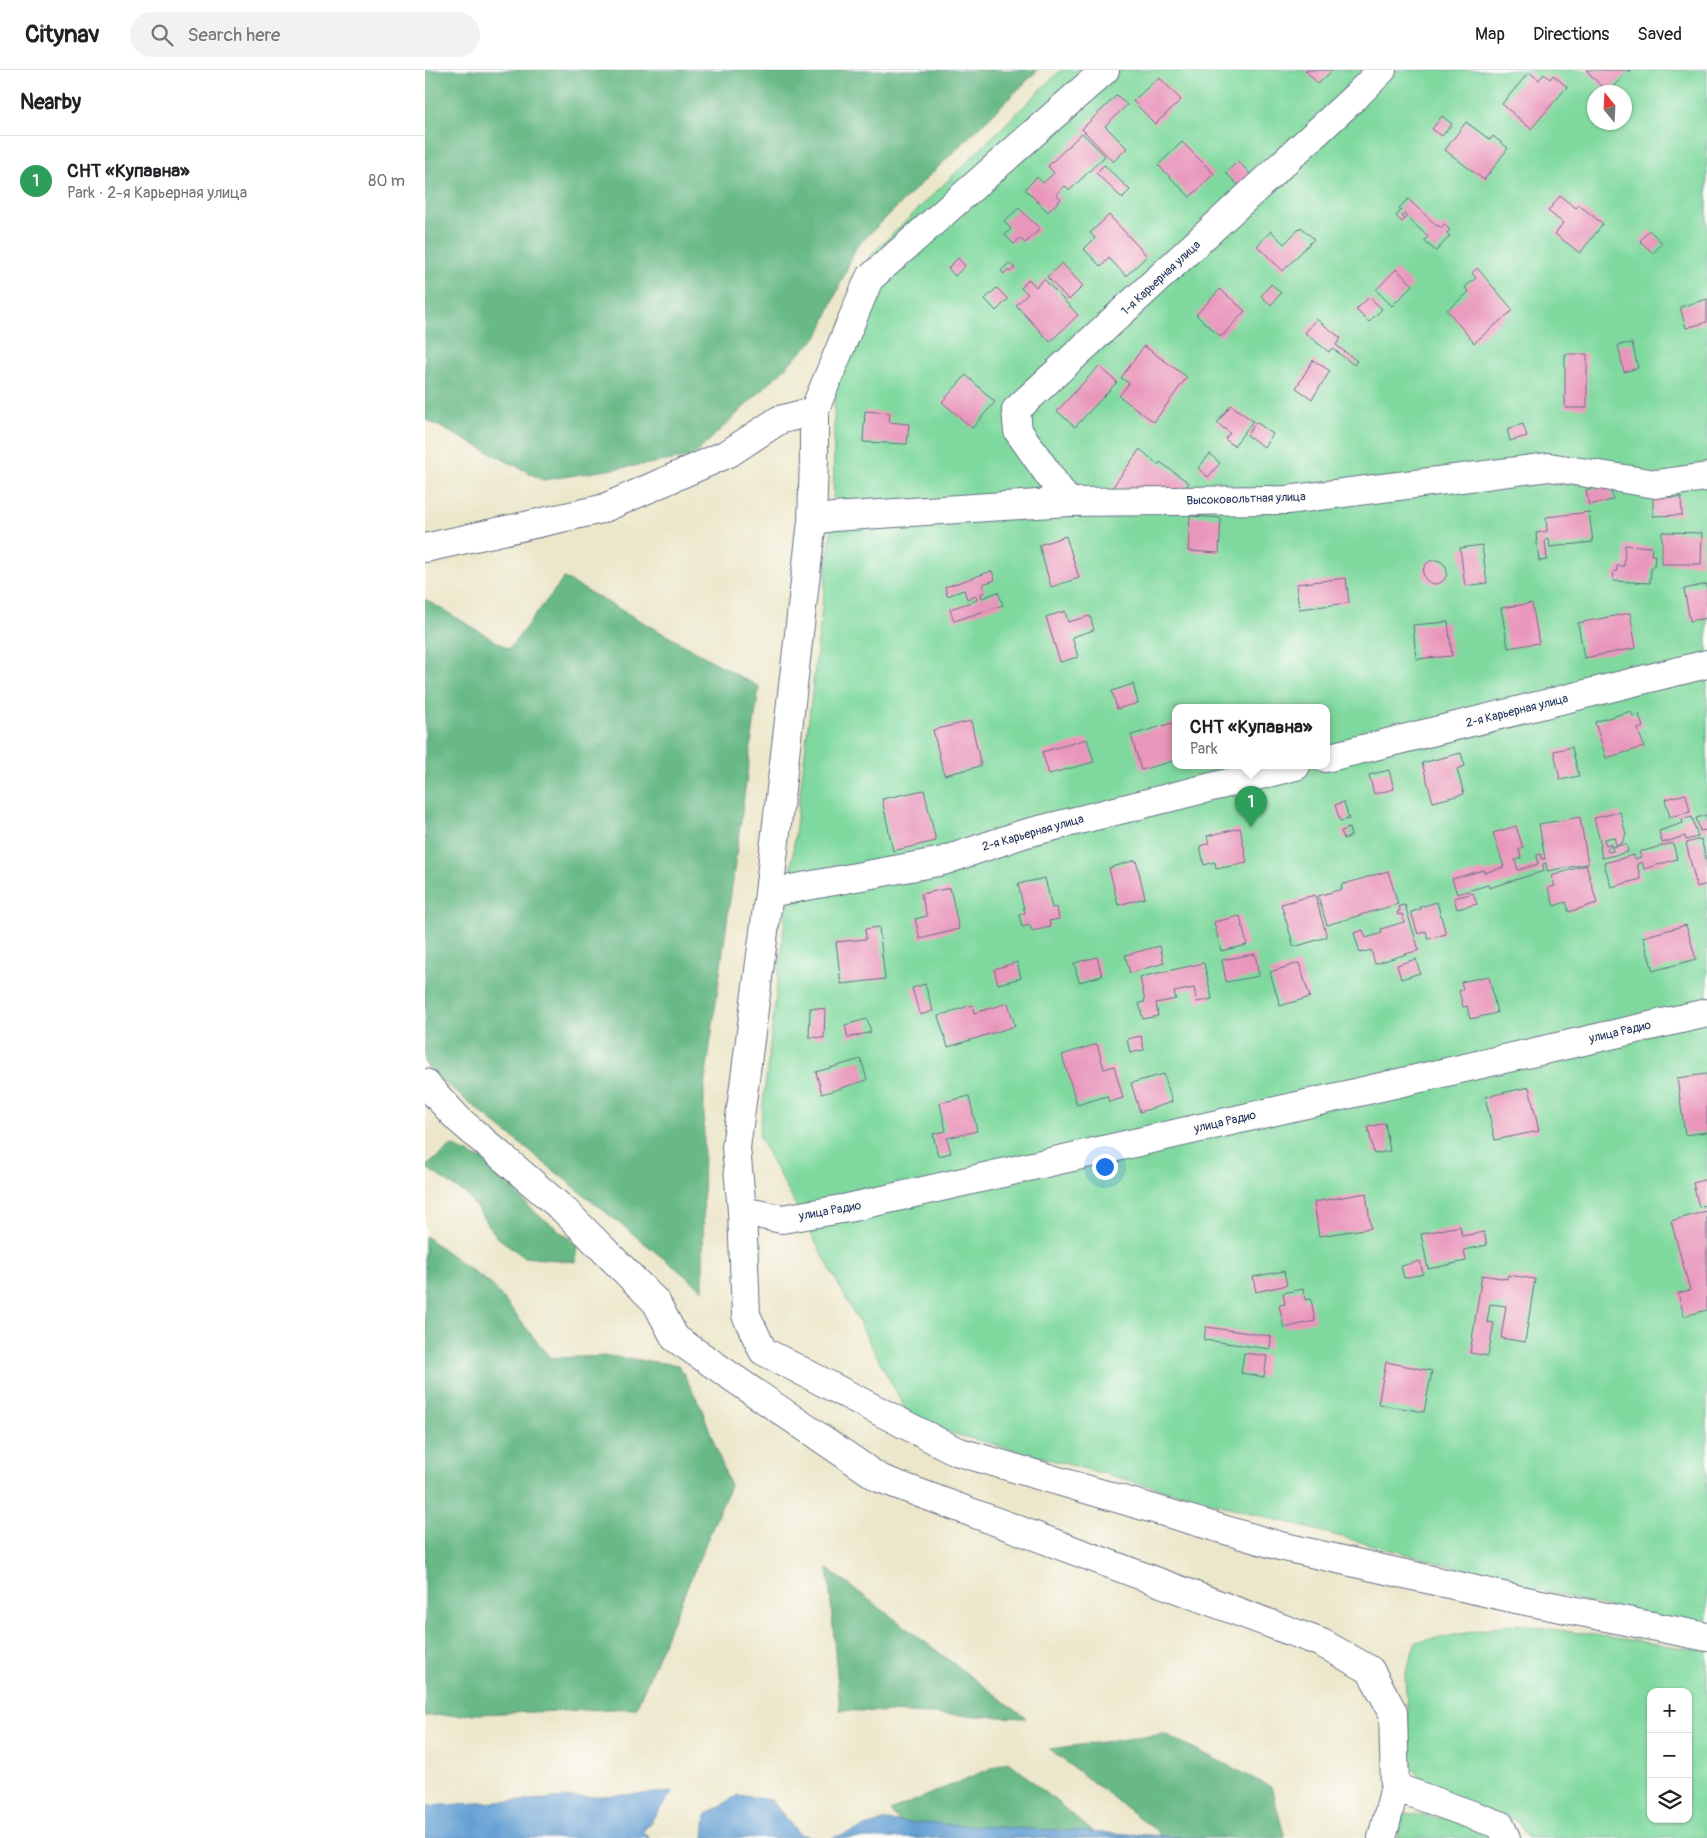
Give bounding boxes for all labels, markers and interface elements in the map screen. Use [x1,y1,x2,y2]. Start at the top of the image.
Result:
search box [130,12,480,57]
text: Citynav [25,20,100,49]
icon: search [148,21,176,49]
text: Search here [188,23,280,47]
text: Map [1475,23,1505,46]
text: Directions [1533,23,1609,46]
text: Saved [1637,23,1682,46]
north arrow [1587,85,1632,130]
text: Nearby [20,89,81,116]
text: СНТ «Купавна» [67,159,190,183]
text: 1 [33,171,39,191]
text: 80 m [368,171,405,191]
text: Park · 2-я Карьерная улица [67,183,247,203]
street label: 1-я Карьерная улица [1118,237,1204,319]
street label: Высоковольтная улица [1186,489,1306,509]
street label: 2-я Карьерная улица [1464,691,1570,731]
popup [1172,704,1330,769]
text: СНТ «Купавна» [1190,715,1312,739]
text: Park [1190,739,1218,759]
pin: 1 [1235,786,1267,827]
street label: 2-я Карьерная улица [980,811,1086,855]
street label: улица Радио [1587,1017,1653,1047]
street label: улица Радио [1192,1107,1258,1137]
your location [1092,1154,1118,1180]
street label: улица Радио [797,1198,863,1224]
map controls [1647,1688,1692,1823]
button: + [1647,1688,1692,1733]
button: − [1647,1733,1692,1778]
button: layers [1647,1778,1692,1823]

